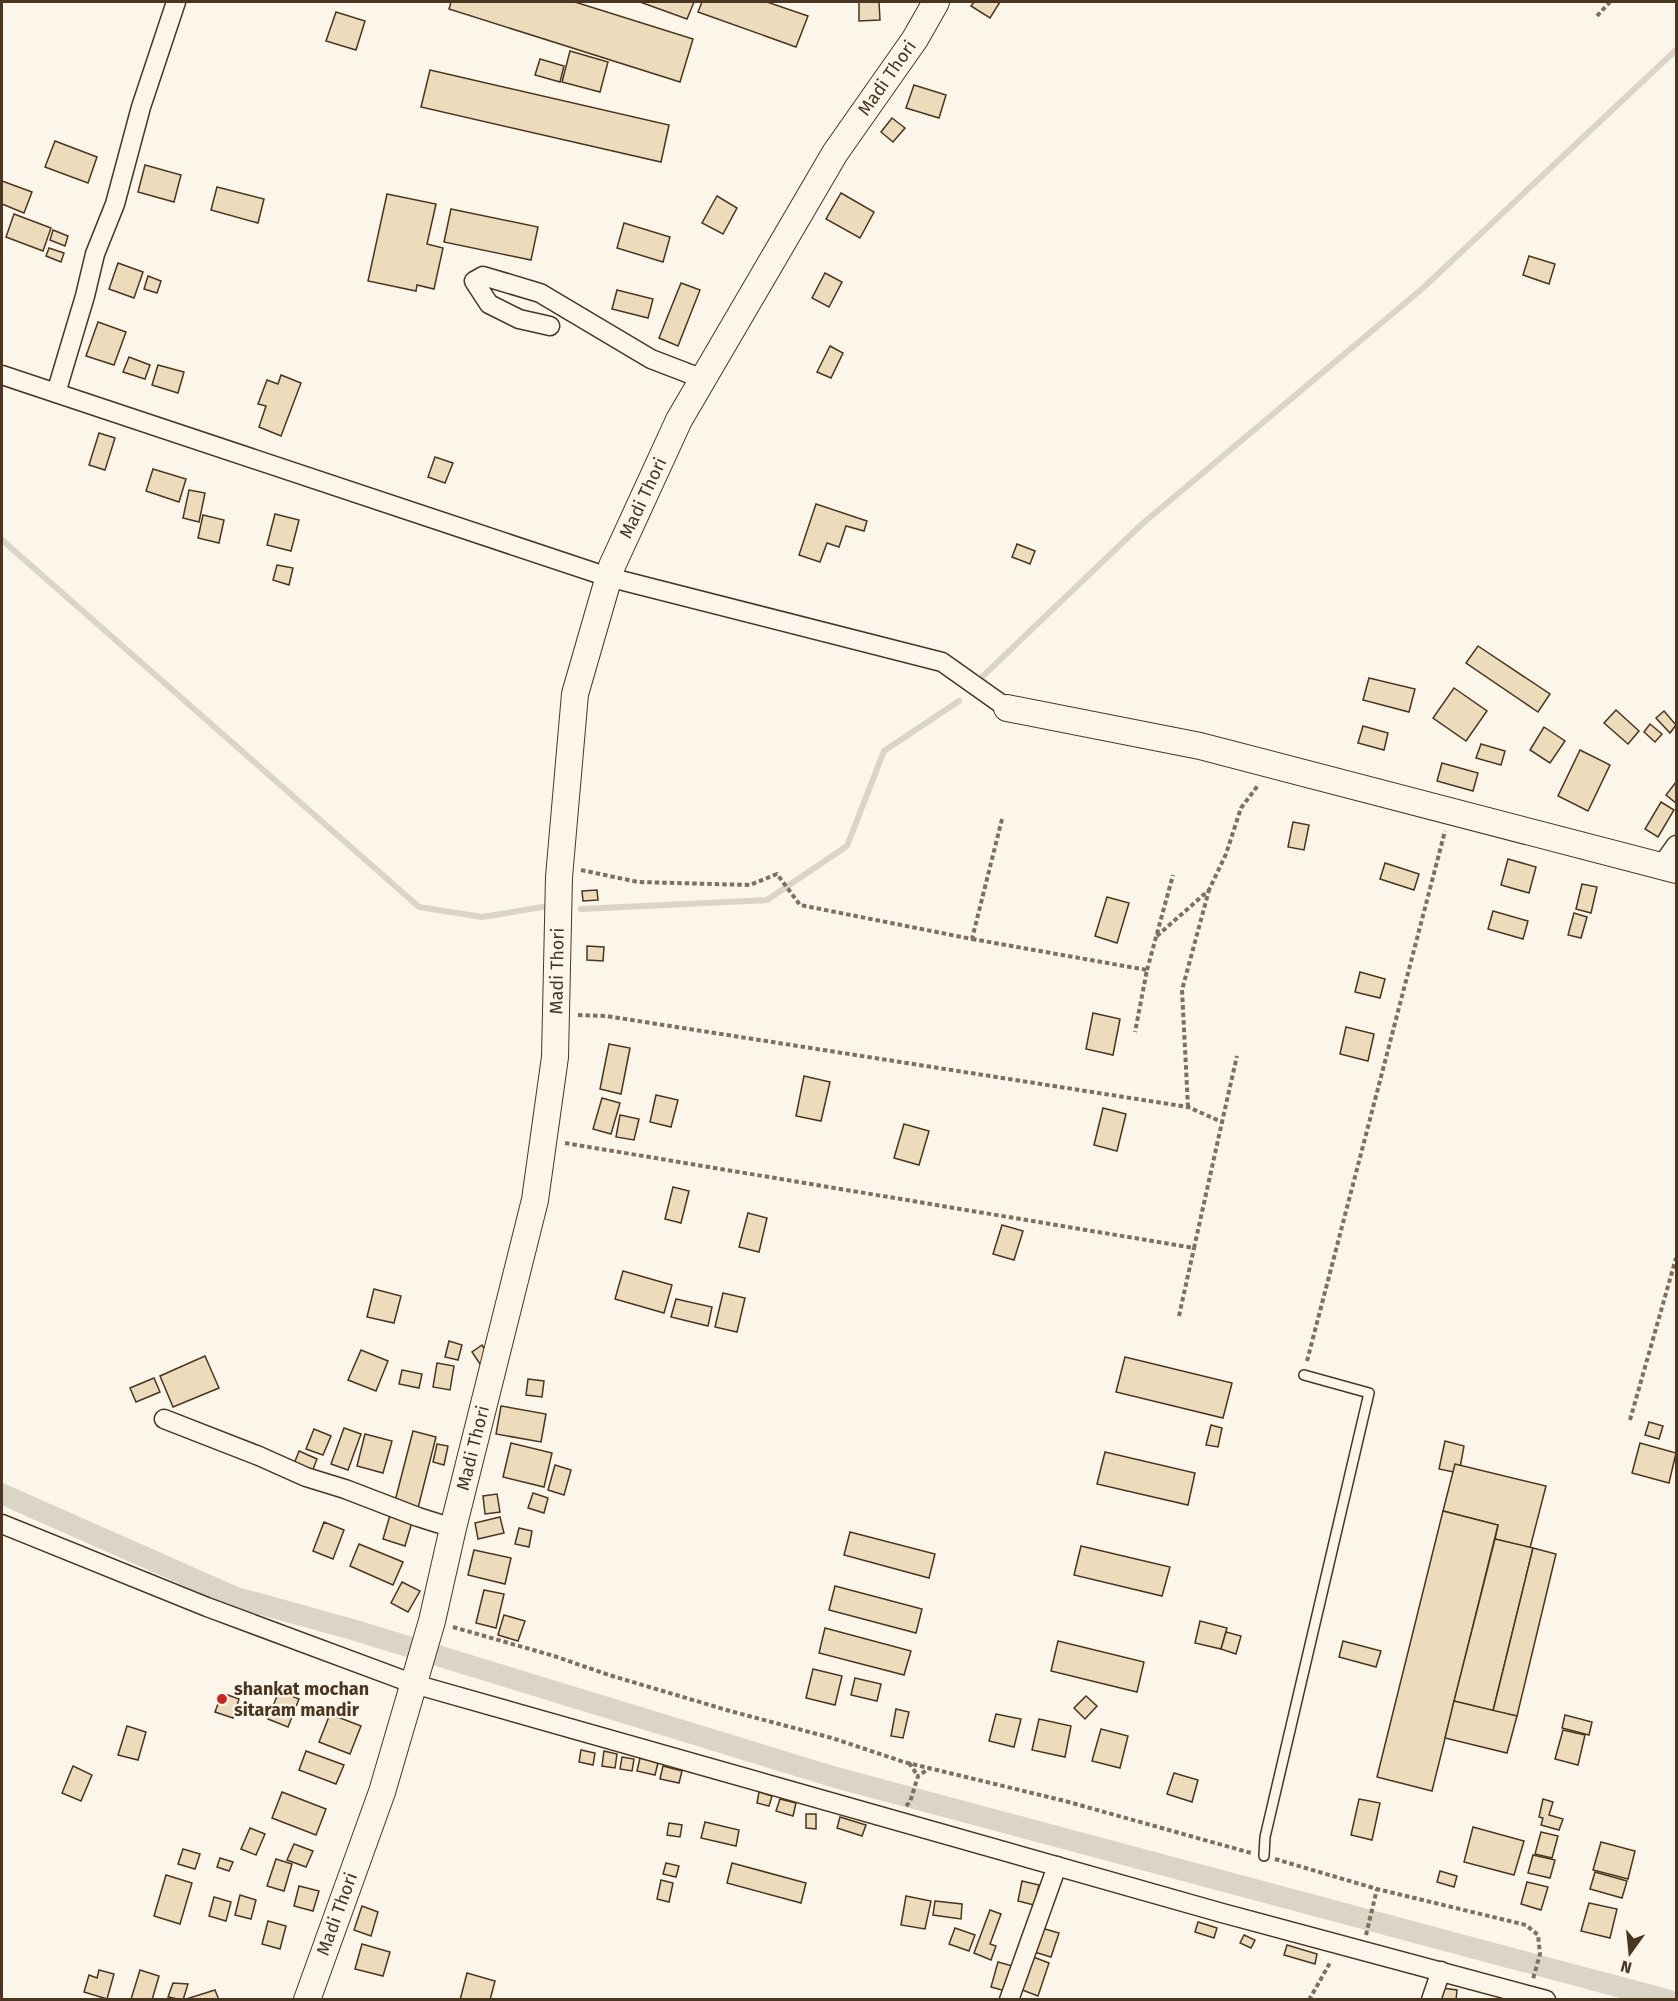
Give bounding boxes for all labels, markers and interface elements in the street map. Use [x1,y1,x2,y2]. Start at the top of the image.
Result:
street label: Madi Thori [853,36,921,120]
street label: Madi Thori [615,454,671,542]
street label: Madi Thori [545,927,569,1015]
street label: Madi Thori [452,1403,494,1493]
place label: shankat mochan sitaram mandir [234,1678,369,1721]
marker: shankat mochan sitaram mandir [215,1692,229,1706]
street label: Madi Thori [312,1869,362,1959]
north arrow [1600,1923,1660,1983]
text: N [1619,1956,1634,1978]

